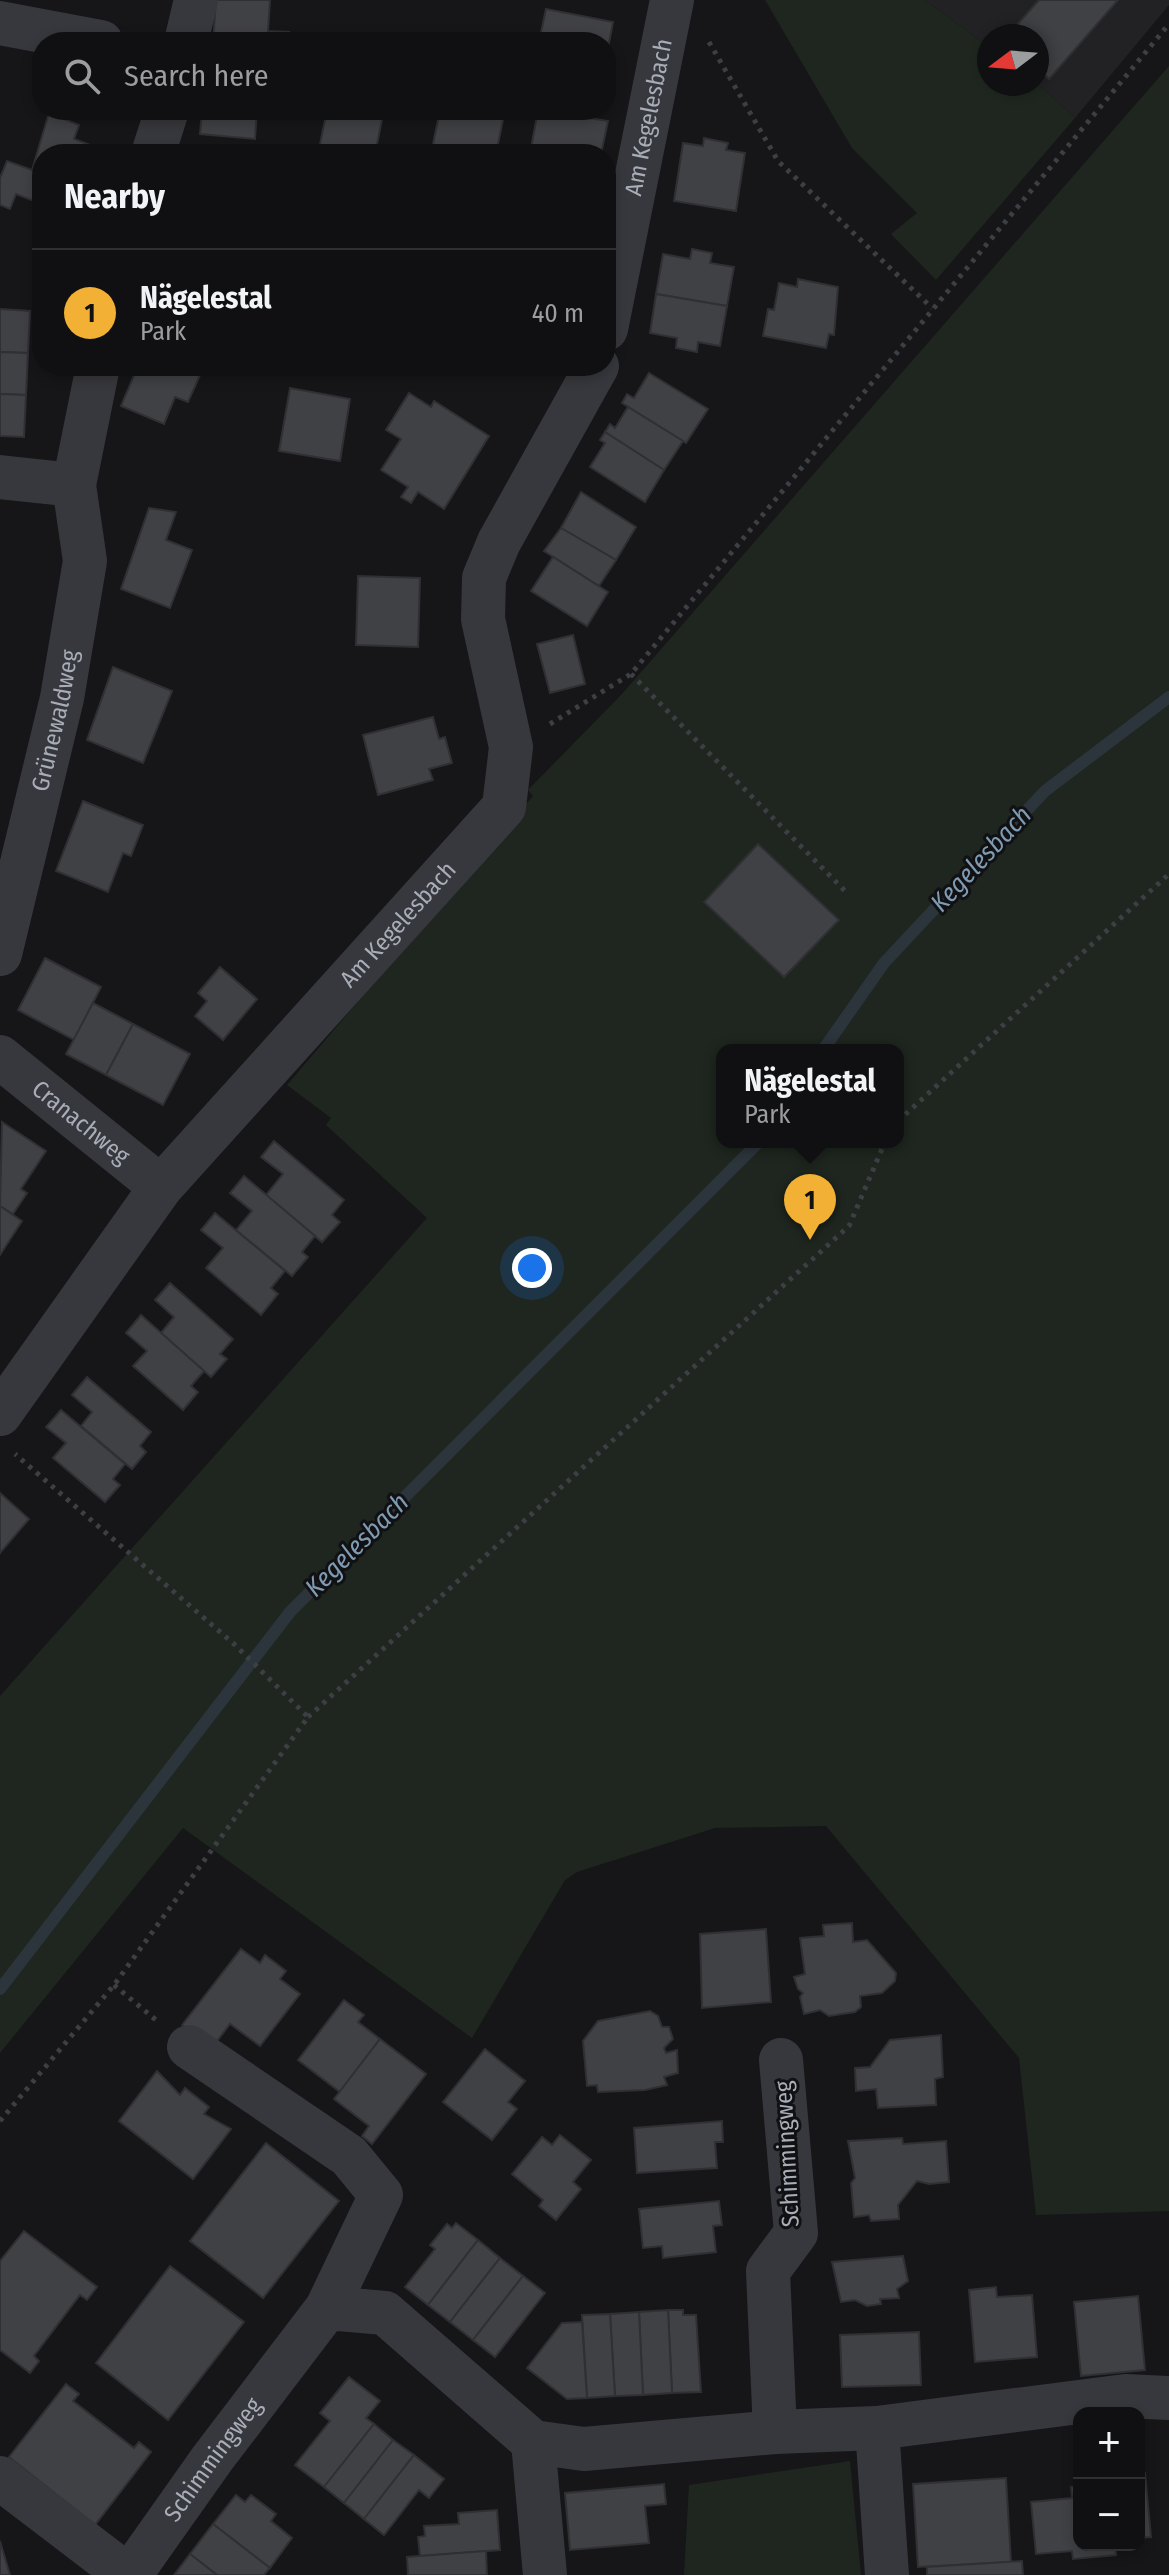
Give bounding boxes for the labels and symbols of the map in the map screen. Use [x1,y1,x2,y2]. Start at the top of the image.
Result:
north arrow [977,24,1049,96]
street label: Am Kegelesbach [619,36,678,198]
street label: Grünewaldweg [26,647,84,794]
water label: Kegelesbach [924,800,1038,918]
street label: Am Kegelesbach [334,856,462,993]
street label: Cranachweg [26,1075,136,1171]
pin: 1 [784,1174,836,1240]
your location [512,1248,552,1288]
water label: Kegelesbach [299,1487,415,1603]
street label: Schimmingweg [769,2079,805,2228]
street label: Schimmingweg [158,2392,268,2527]

